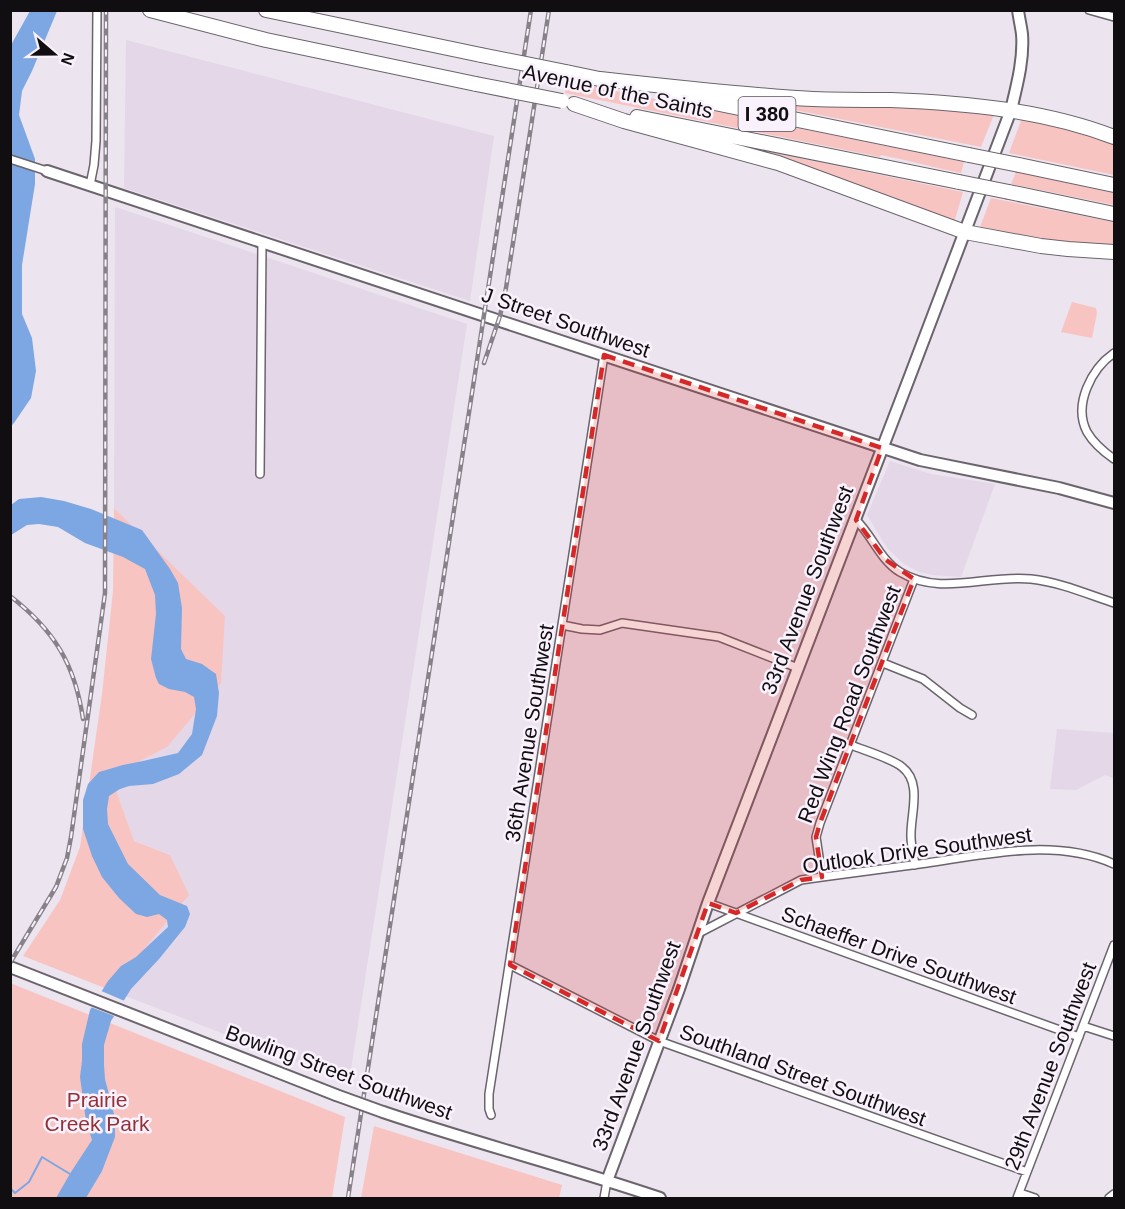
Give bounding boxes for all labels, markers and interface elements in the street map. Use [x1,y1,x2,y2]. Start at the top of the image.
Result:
north arrow [24,24,84,84]
text: N [58,51,78,67]
street label: Avenue of the Saints [521,60,715,122]
road number: I 380 [738,97,795,131]
street label: J Street Southwest [479,282,653,362]
street label: 33rd Avenue Southwest [757,482,857,697]
street label: Red Wing Road Southwest [793,582,905,826]
street label: 36th Avenue Southwest [500,622,558,844]
street label: Outlook Drive Southwest [801,823,1033,877]
street label: Schaeffer Drive Southwest [778,902,1020,1008]
street label: 33rd Avenue Southwest [587,938,685,1154]
street label: 29th Avenue Southwest [1000,959,1100,1173]
street label: Bowling Street Southwest [223,1020,456,1124]
street label: Southland Street Southwest [677,1020,929,1130]
park label: Prairie Creek Park [44,1088,150,1135]

